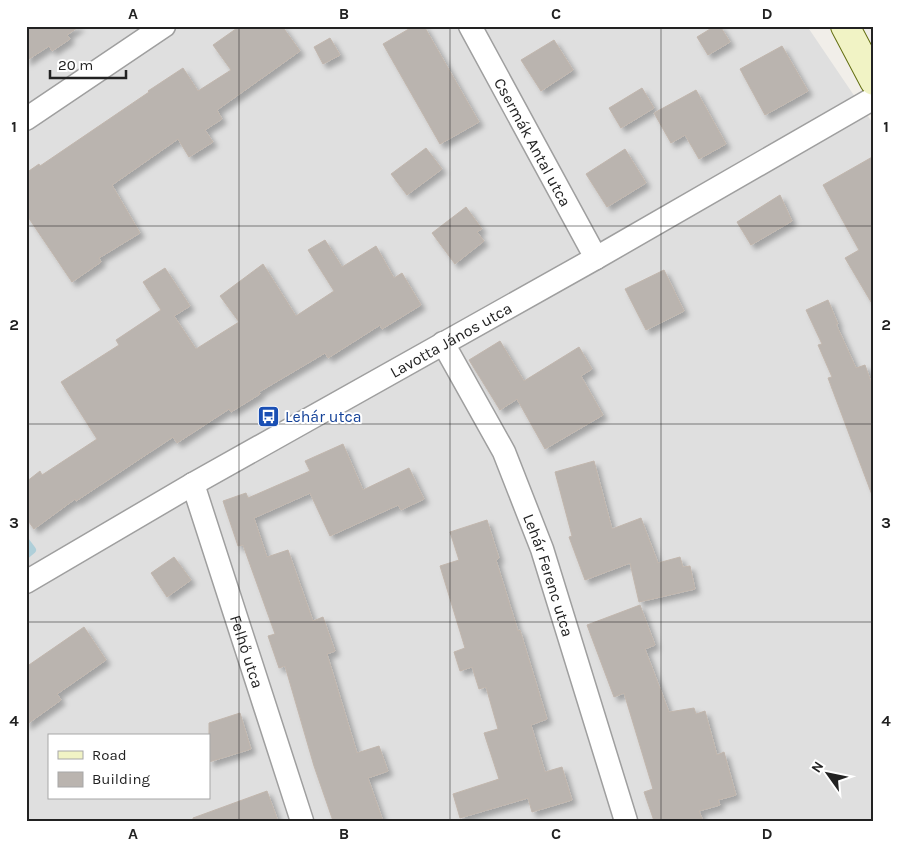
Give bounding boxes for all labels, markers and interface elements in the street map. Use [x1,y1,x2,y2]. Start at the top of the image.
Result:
text: A [128,4,138,23]
text: B [339,4,349,23]
text: C [551,4,561,23]
text: D [762,4,773,23]
scale bar [50,48,126,80]
text: 20 m [58,56,93,74]
street label: Csermák Antal utca [490,74,576,210]
text: 1 [11,117,17,136]
text: 1 [883,117,889,136]
street label: Lavotta János utca [386,298,515,381]
text: 2 [9,315,19,334]
text: 2 [881,315,891,334]
bus stop icon: Lehár utca [257,404,281,428]
place label: Lehár utca [285,407,362,426]
street label: Lehár Ferenc utca [520,511,578,639]
text: 3 [9,513,19,532]
text: 3 [881,513,891,532]
street label: Felhő utca [226,613,268,690]
text: 4 [9,711,19,730]
text: 4 [881,711,891,730]
legend [48,734,210,800]
text: Road [92,746,127,764]
north arrow [802,750,852,800]
text: N [808,758,827,776]
text: Building [92,770,150,788]
text: A [128,824,138,843]
text: B [339,824,349,843]
text: C [551,824,561,843]
text: D [762,824,773,843]

